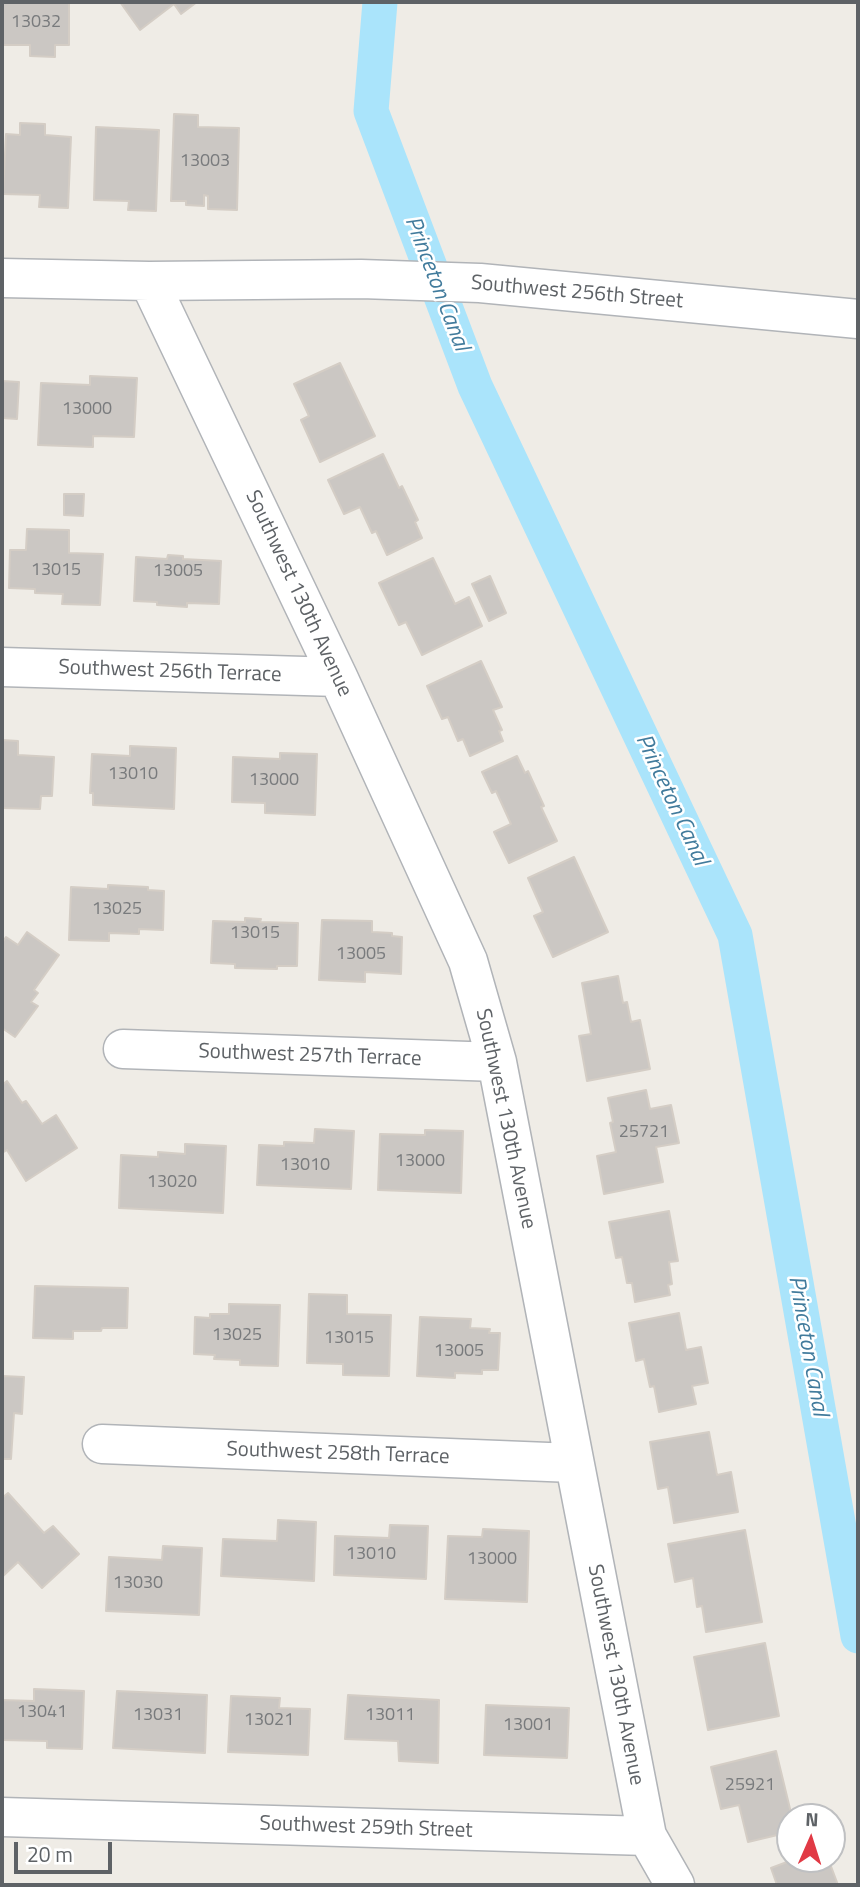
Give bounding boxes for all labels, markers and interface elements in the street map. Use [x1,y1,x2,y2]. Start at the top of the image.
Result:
house number: 13032 [11,12,61,34]
house number: 13003 [180,151,230,173]
water label: Princeton Canal [398,213,474,355]
street label: Southwest 256th Street [470,271,684,315]
house number: 13000 [62,399,112,421]
street label: Southwest 130th Avenue [239,487,357,701]
house number: 13015 [31,560,81,582]
house number: 13005 [153,561,203,583]
street label: Southwest 256th Terrace [58,656,282,688]
water label: Princeton Canal [629,730,713,870]
house number: 13010 [108,764,158,786]
house number: 13000 [249,770,299,792]
house number: 13025 [92,899,142,921]
house number: 13015 [230,923,280,945]
house number: 13005 [336,944,386,966]
street label: Southwest 130th Avenue [469,1007,541,1231]
street label: Southwest 257th Terrace [198,1040,422,1072]
house number: 25721 [619,1122,669,1144]
house number: 13000 [395,1151,445,1173]
house number: 13010 [280,1155,330,1177]
house number: 13020 [147,1172,197,1194]
water label: Princeton Canal [781,1274,833,1418]
house number: 13025 [212,1325,262,1347]
house number: 13015 [324,1328,374,1350]
house number: 13005 [434,1341,484,1363]
street label: Southwest 258th Terrace [226,1438,450,1470]
house number: 13010 [346,1544,396,1566]
house number: 13000 [467,1549,517,1571]
street label: Southwest 130th Avenue [581,1562,649,1788]
house number: 13030 [113,1573,163,1595]
house number: 13041 [17,1702,67,1724]
house number: 13031 [133,1705,183,1727]
house number: 13011 [365,1705,415,1727]
house number: 13021 [244,1710,294,1732]
house number: 13001 [503,1715,553,1737]
house number: 25921 [725,1775,775,1797]
north arrow [776,1803,846,1873]
text: N [805,1804,819,1833]
street label: Southwest 259th Street [259,1812,473,1844]
scale bar [18,1828,116,1872]
text: 20 m [27,1838,73,1870]

